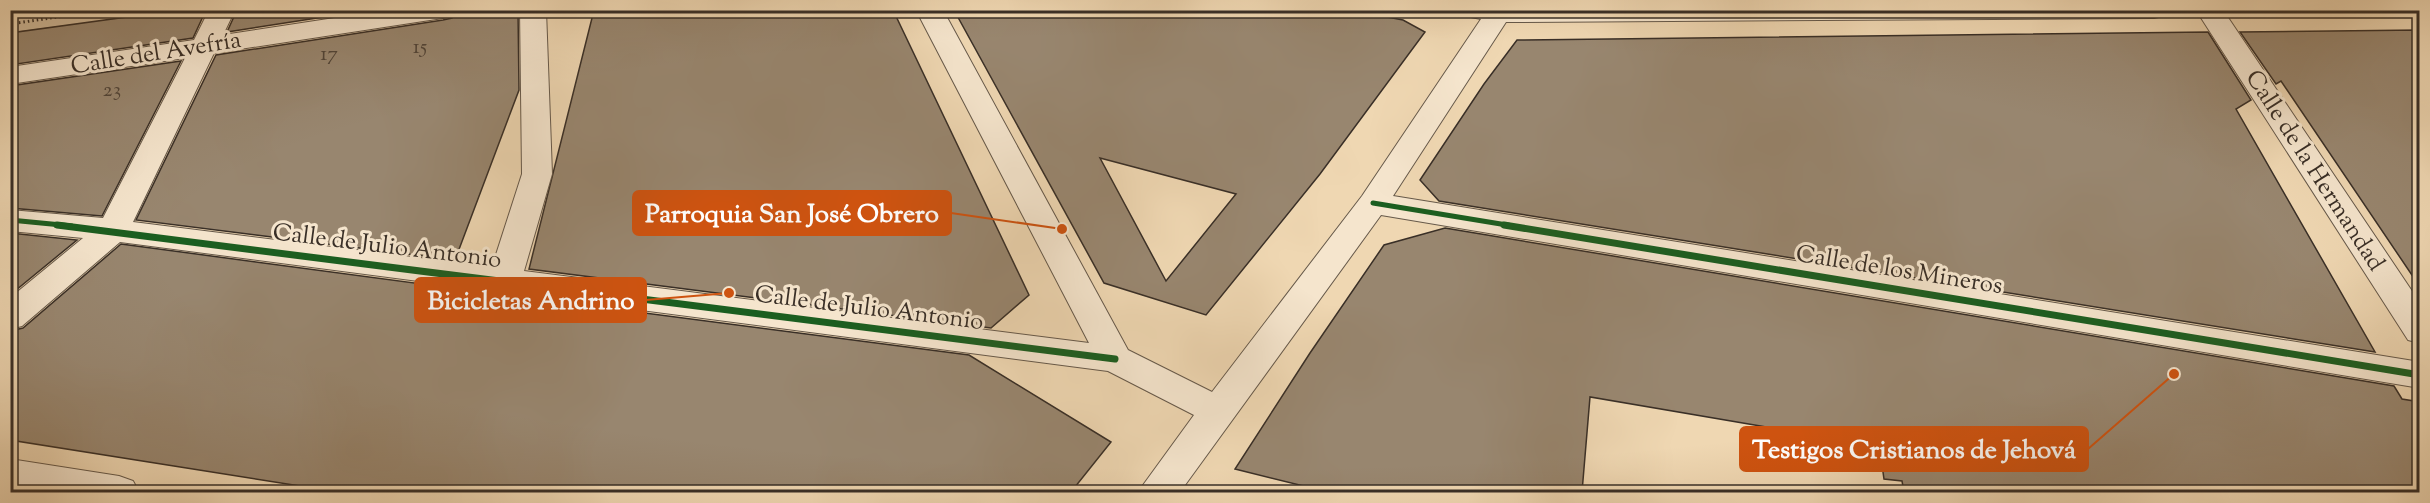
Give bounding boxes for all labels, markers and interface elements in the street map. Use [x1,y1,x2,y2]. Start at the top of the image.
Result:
street label: Calle del Avefría [68,24,244,84]
house number: 15 [413,33,427,63]
house number: 17 [320,40,338,70]
street label: Calle de la Hermandad [2236,64,2392,279]
house number: 23 [103,76,121,106]
callout: Parroquia San José Obrero [633,191,951,235]
text: Parroquia San José Obrero [645,197,939,234]
street label: Calle de Julio Antonio [271,216,503,278]
street label: Calle de los Mineros [1793,238,2005,304]
callout: Bicicletas Andrino [415,278,646,322]
street label: Calle de Julio Antonio [753,278,985,340]
text: Bicicletas Andrino [428,284,635,321]
callout: Testigos Cristianos de Jehová [1740,427,2088,471]
text: Testigos Cristianos de Jehová [1752,433,2076,470]

